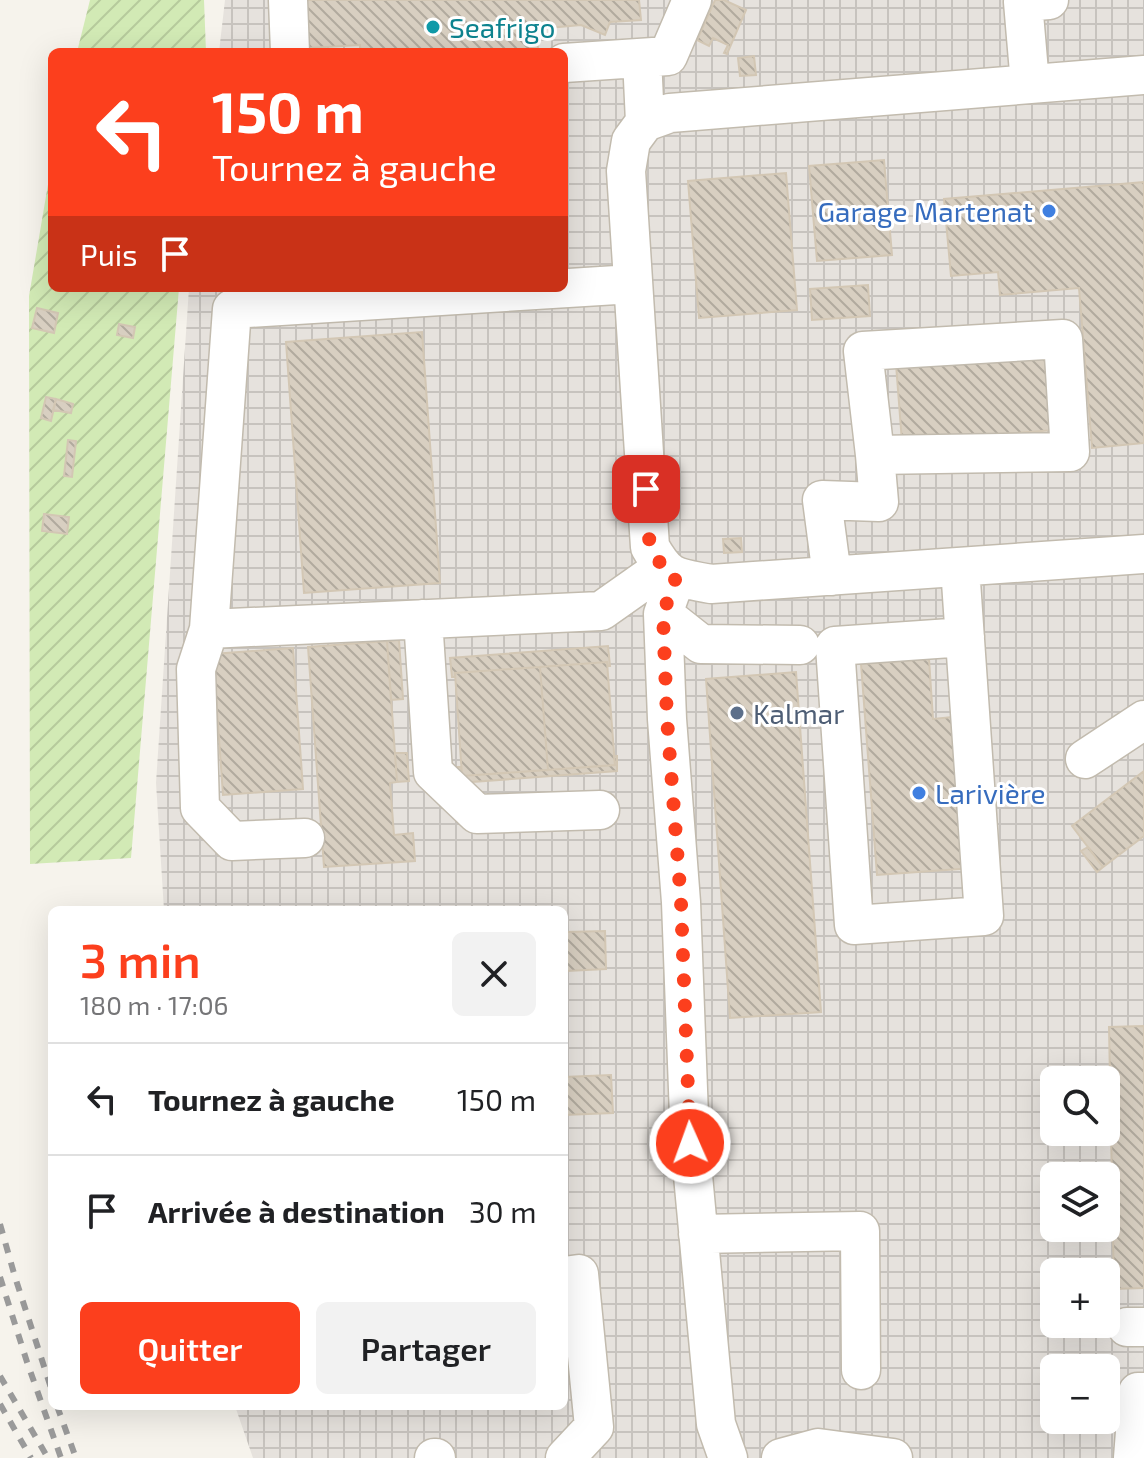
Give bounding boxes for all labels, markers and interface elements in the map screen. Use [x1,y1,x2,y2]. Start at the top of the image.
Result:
place label: Seafrigo [449,10,555,44]
marker: Seafrigo [424,18,442,36]
text: 150 m [212,77,364,144]
icon: left [80,80,184,184]
text: Tournez à gauche [212,145,497,188]
place label: Garage Martenat [817,194,1033,228]
marker: Garage Martenat [1040,202,1058,220]
icon: arrive [153,232,197,276]
text: Puis [80,236,137,272]
pin [612,455,680,523]
icon: arrive [624,467,668,511]
place label: Kalmar [753,696,844,730]
marker: Kalmar [728,704,746,722]
place label: Larivière [935,776,1046,810]
marker: Larivière [910,784,928,802]
text: 3 min [80,930,201,988]
button: close [452,932,536,1016]
text: 180 m · 17:06 [80,989,228,1020]
map controls [1040,1066,1120,1434]
button: search [1040,1066,1120,1146]
icon: left [80,1077,124,1121]
text: Tournez à gauche [148,1081,395,1117]
text: 150 m [457,1081,536,1117]
position arrow [648,1101,732,1185]
button: layers [1040,1162,1120,1242]
icon: arrive [80,1189,124,1233]
text: Arrivée à destination [148,1193,445,1229]
text: 30 m [469,1193,537,1229]
button: + [1040,1258,1120,1338]
button: Quitter [80,1302,300,1394]
button: Partager [316,1302,536,1394]
button: − [1040,1354,1120,1434]

